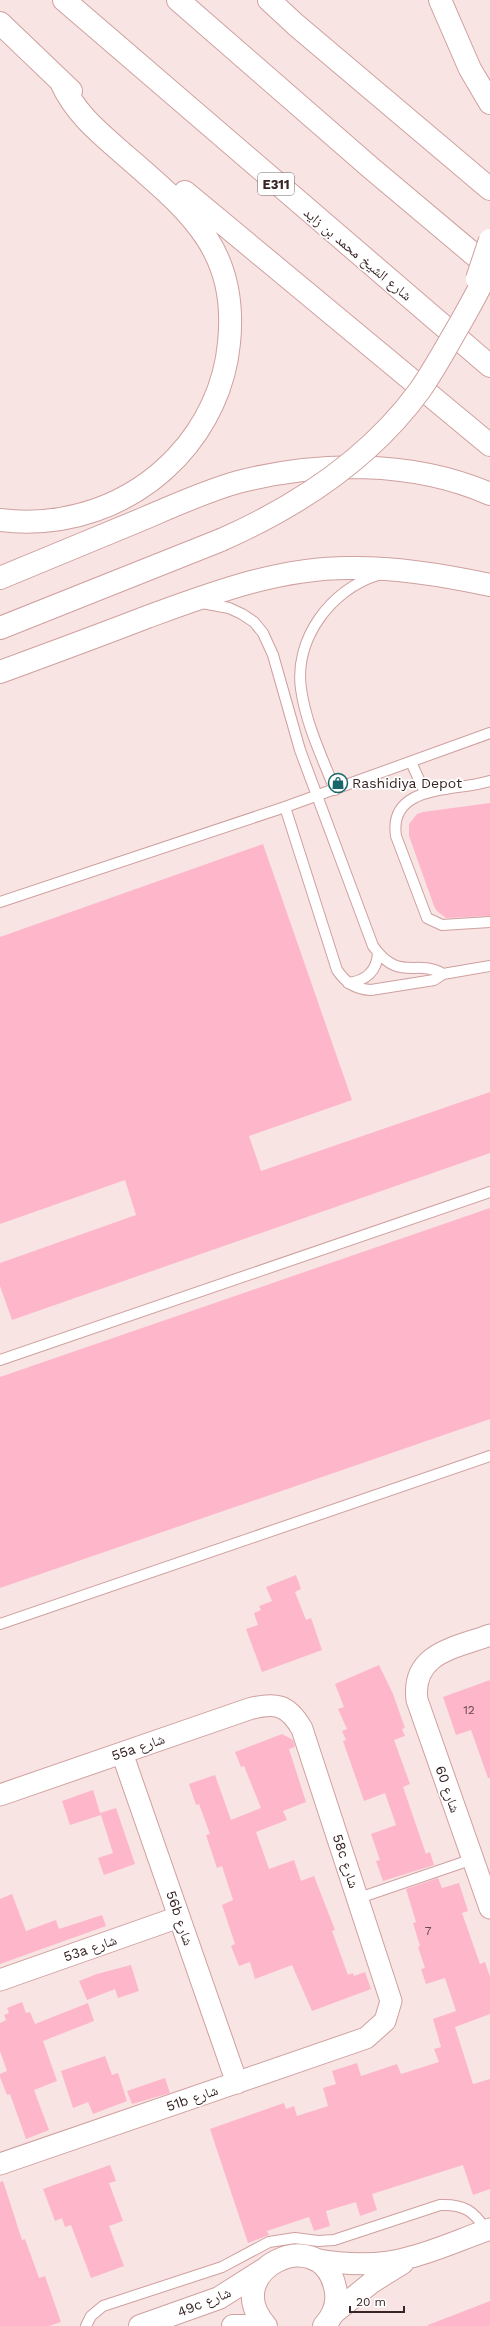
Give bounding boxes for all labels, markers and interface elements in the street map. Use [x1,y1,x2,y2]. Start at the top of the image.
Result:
road number: E311 [258,173,294,195]
street label: شارع الشيخ محمد بن زايد [299,204,415,305]
shop icon: Rashidiya Depot [327,772,349,794]
place label: Rashidiya Depot [352,775,462,791]
house number: 12 [463,1703,475,1717]
street label: 55a شارع [109,1730,167,1765]
street label: شارع 60 [431,1763,463,1815]
street label: 58c شارع [328,1832,362,1891]
street label: 56b شارع [161,1889,197,1948]
house number: 7 [425,1924,432,1938]
street label: 53a شارع [61,1931,119,1966]
street label: 51b شارع [164,2082,221,2116]
street label: 49c شارع [175,2284,234,2322]
scale bar [350,2288,404,2314]
text: 20 m [356,2295,386,2309]

